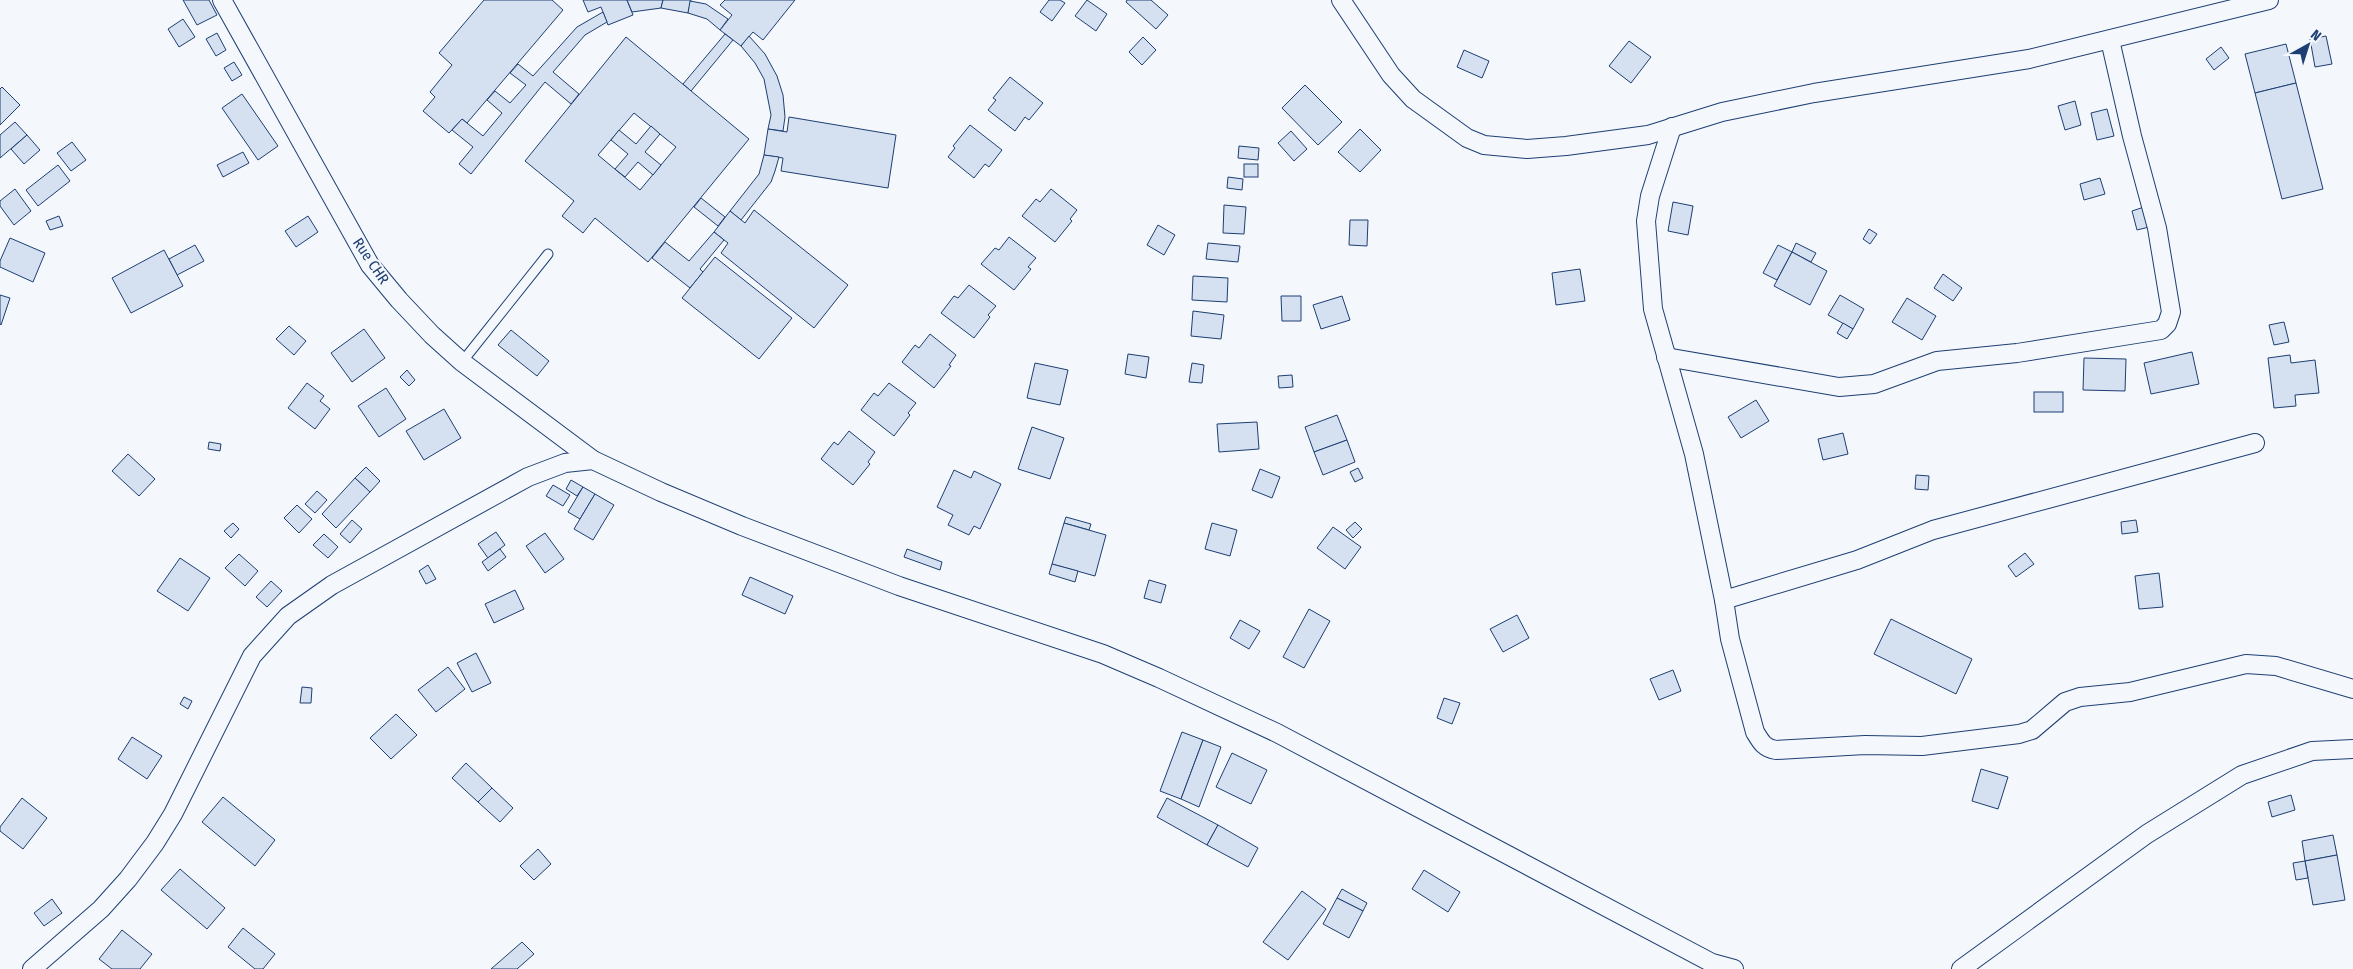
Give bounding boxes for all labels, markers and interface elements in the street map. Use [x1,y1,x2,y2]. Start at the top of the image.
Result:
north arrow [2283,20,2333,70]
text: N [2307,26,2324,45]
street label: Rue CHR [349,234,393,288]

